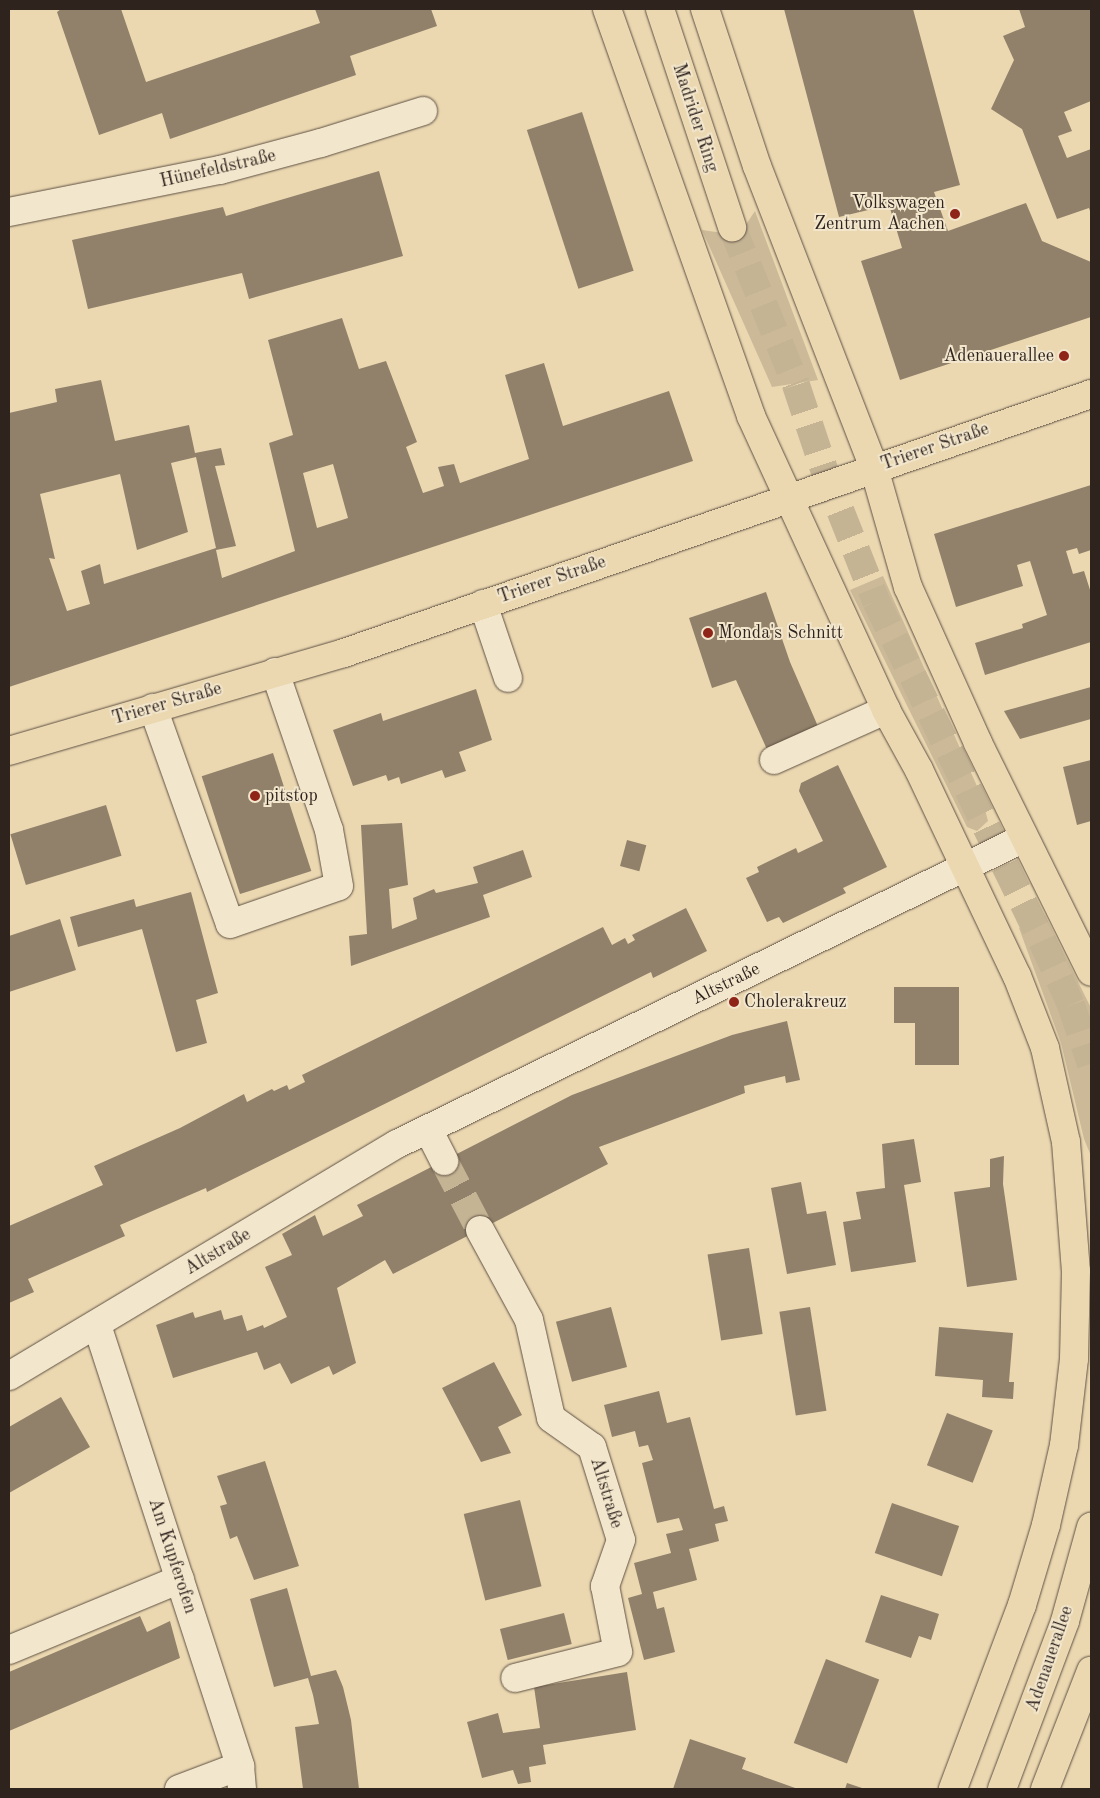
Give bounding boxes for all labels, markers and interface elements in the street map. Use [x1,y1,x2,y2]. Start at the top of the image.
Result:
street label: Madrider Ring [667,61,723,175]
street label: Hünefeldstraße [158,145,278,193]
place label: Volkswagen Zentrum Aachen [814,193,945,235]
marker: Volkswagen Zentrum Aachen [949,208,961,220]
place label: Adenauerallee [944,345,1054,367]
marker: Adenauerallee [1058,350,1070,362]
street label: Trierer Straße [878,418,992,476]
street label: Trierer Straße [495,551,609,609]
place label: Monda's Schnitt [718,622,843,644]
marker: Monda's Schnitt [702,627,714,639]
street label: Trierer Straße [110,678,224,730]
place label: pitstop [265,785,318,807]
marker: pitstop [249,790,261,802]
street label: Altstraße [688,958,764,1010]
place label: Cholerakreuz [744,991,847,1013]
marker: Cholerakreuz [728,996,740,1008]
street label: Altstraße [181,1224,255,1280]
street label: Altstraße [585,1455,627,1531]
street label: Am Kupferofen [143,1496,201,1616]
street label: Adenauerallee [1022,1603,1078,1715]

